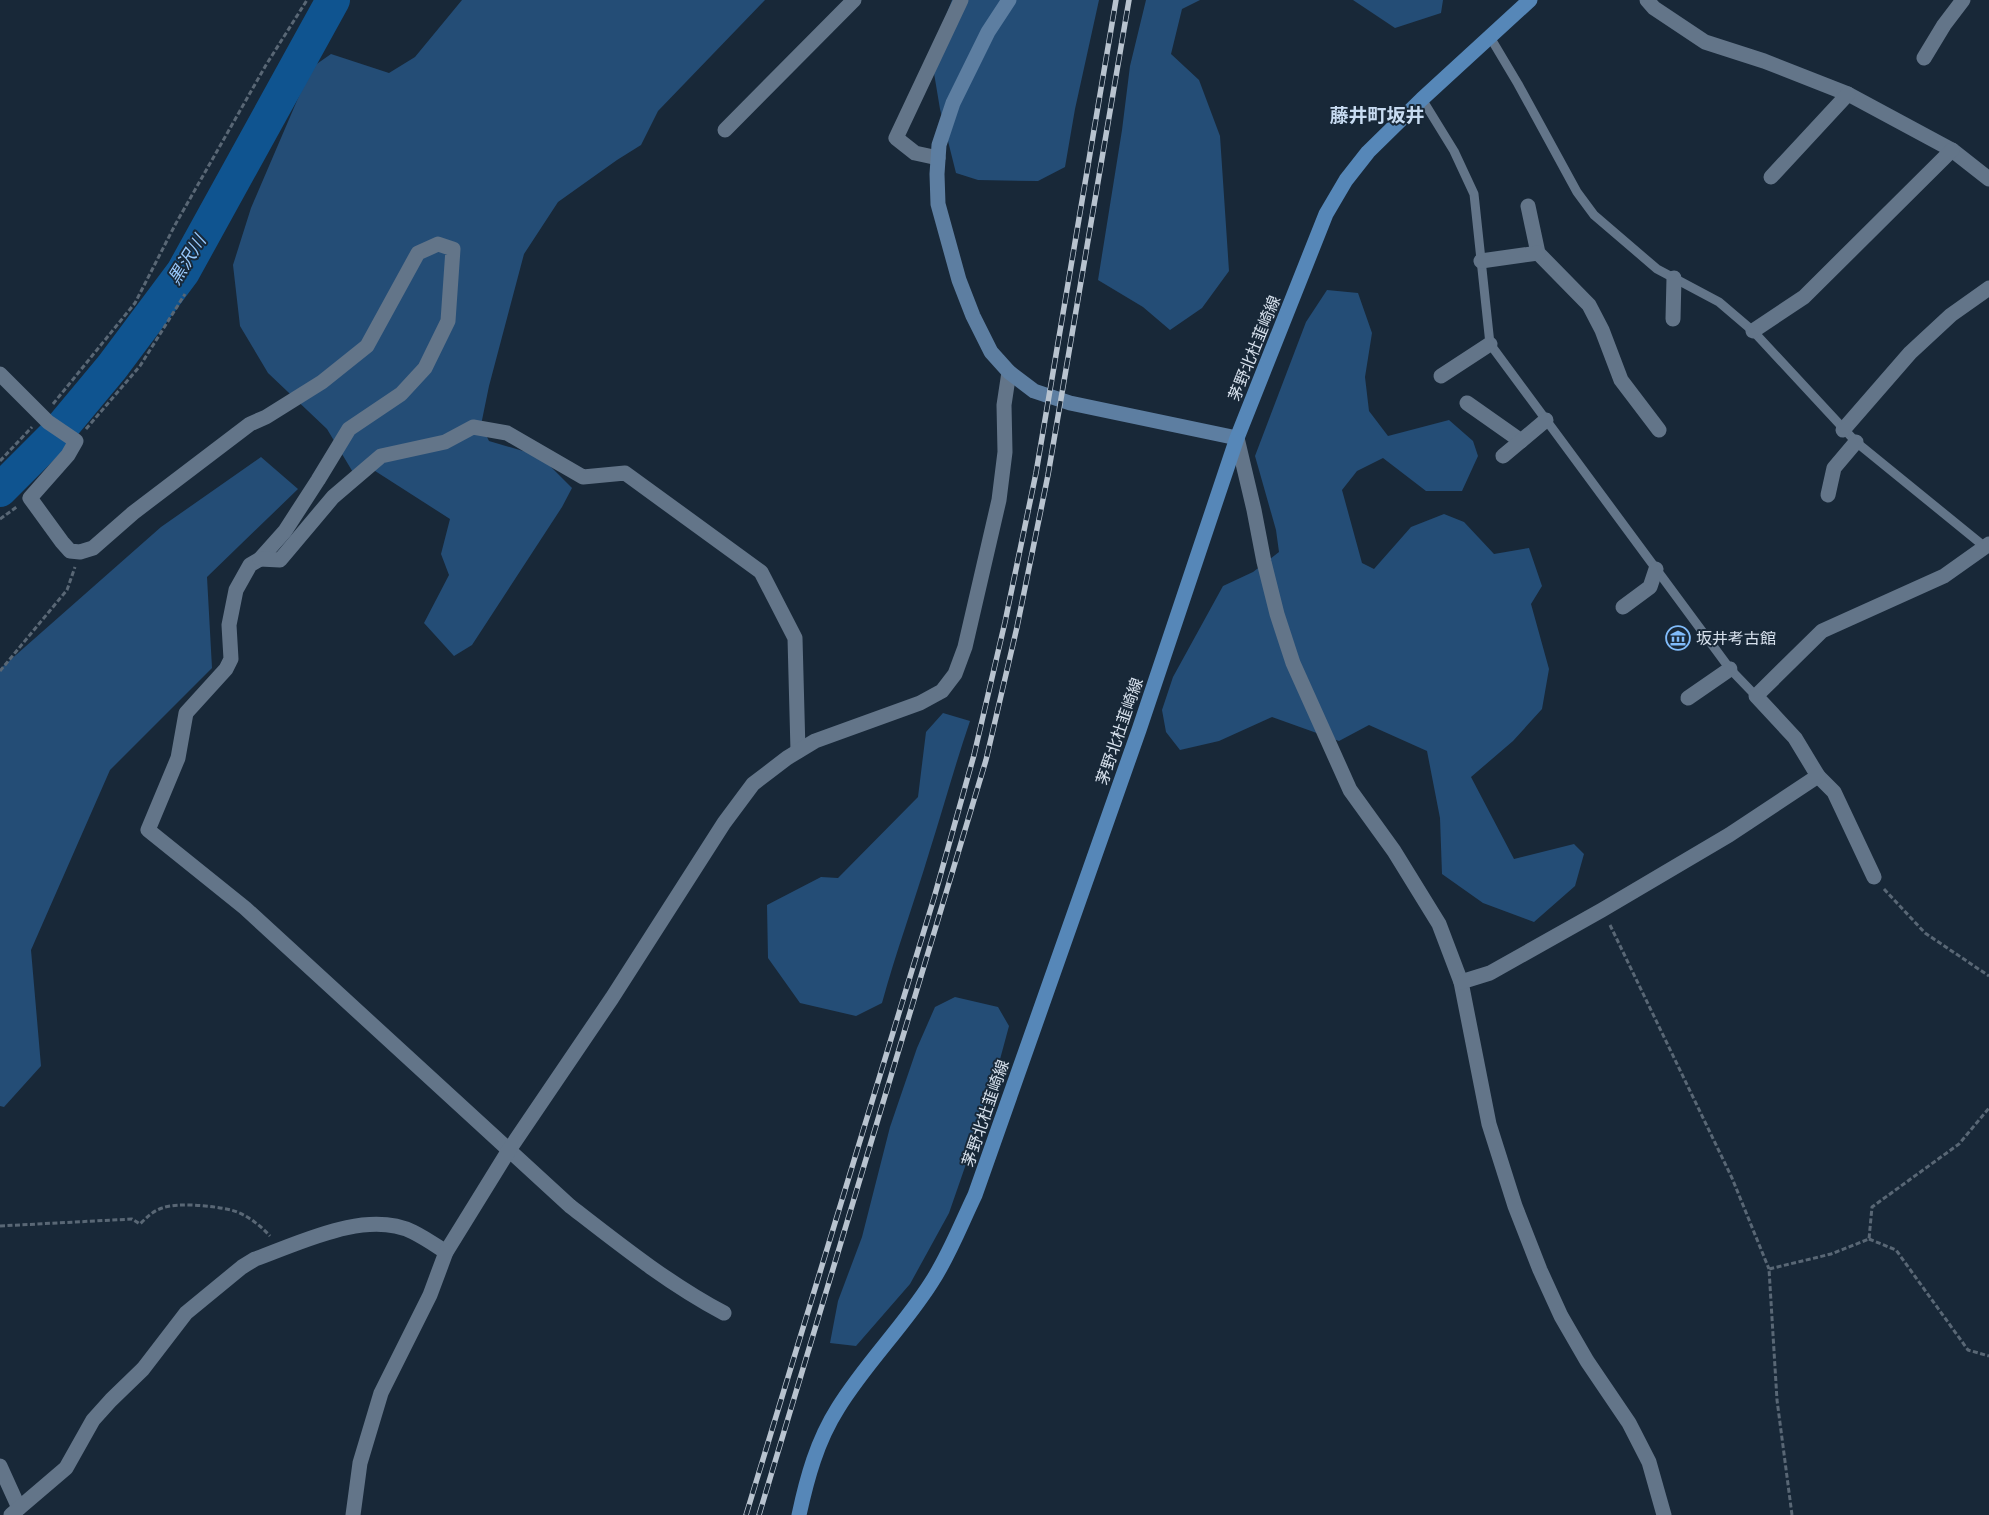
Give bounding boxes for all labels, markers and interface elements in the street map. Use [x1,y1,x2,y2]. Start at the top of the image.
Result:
district label: 藤井町坂井 [1329,103,1425,126]
water label: 黒沢川 [163,229,211,288]
street label: 茅野北杜韮崎線 [1224,292,1283,403]
museum icon: 坂井考古館 [1665,625,1691,651]
place label: 坂井考古館 [1696,628,1776,647]
street label: 茅野北杜韮崎線 [1091,675,1146,787]
street label: 茅野北杜韮崎線 [957,1057,1012,1169]

